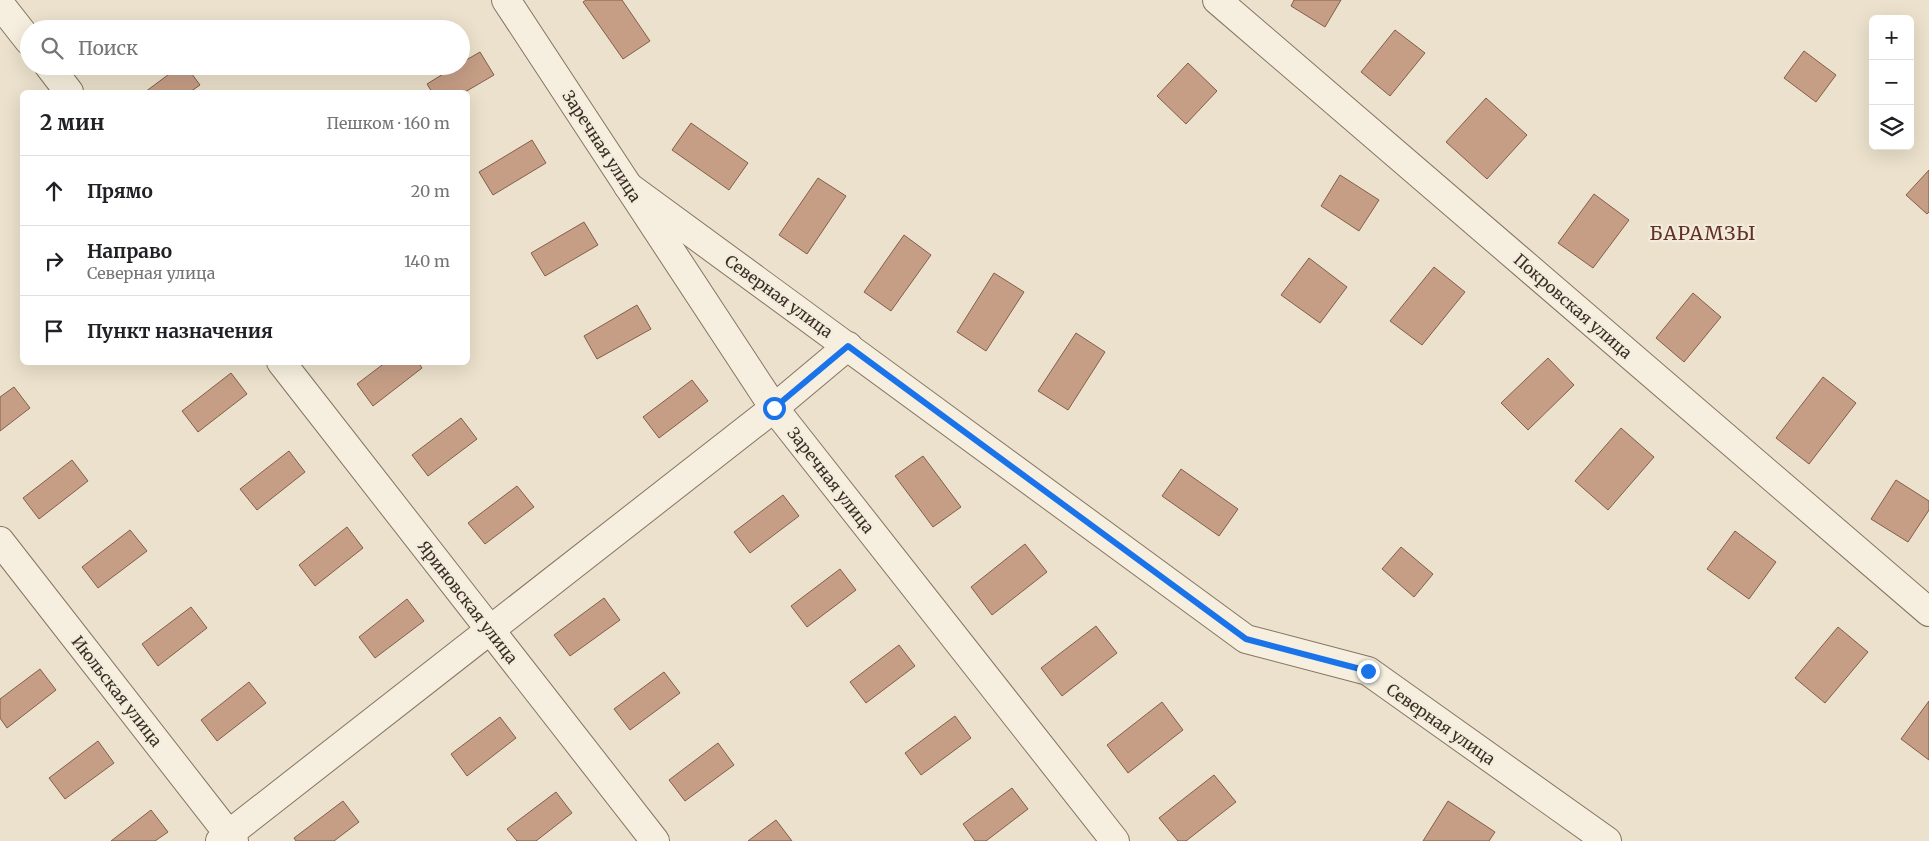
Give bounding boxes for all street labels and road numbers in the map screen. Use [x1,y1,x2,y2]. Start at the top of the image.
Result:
street label: Заречная улица [558,86,646,206]
street label: Покровская улица [1510,249,1637,363]
street label: Северная улица [721,250,837,342]
street label: Заречная улица [783,423,879,537]
street label: Яриновская улица [414,536,523,668]
street label: Июльская улица [68,632,167,751]
street label: Северная улица [1383,679,1500,769]

